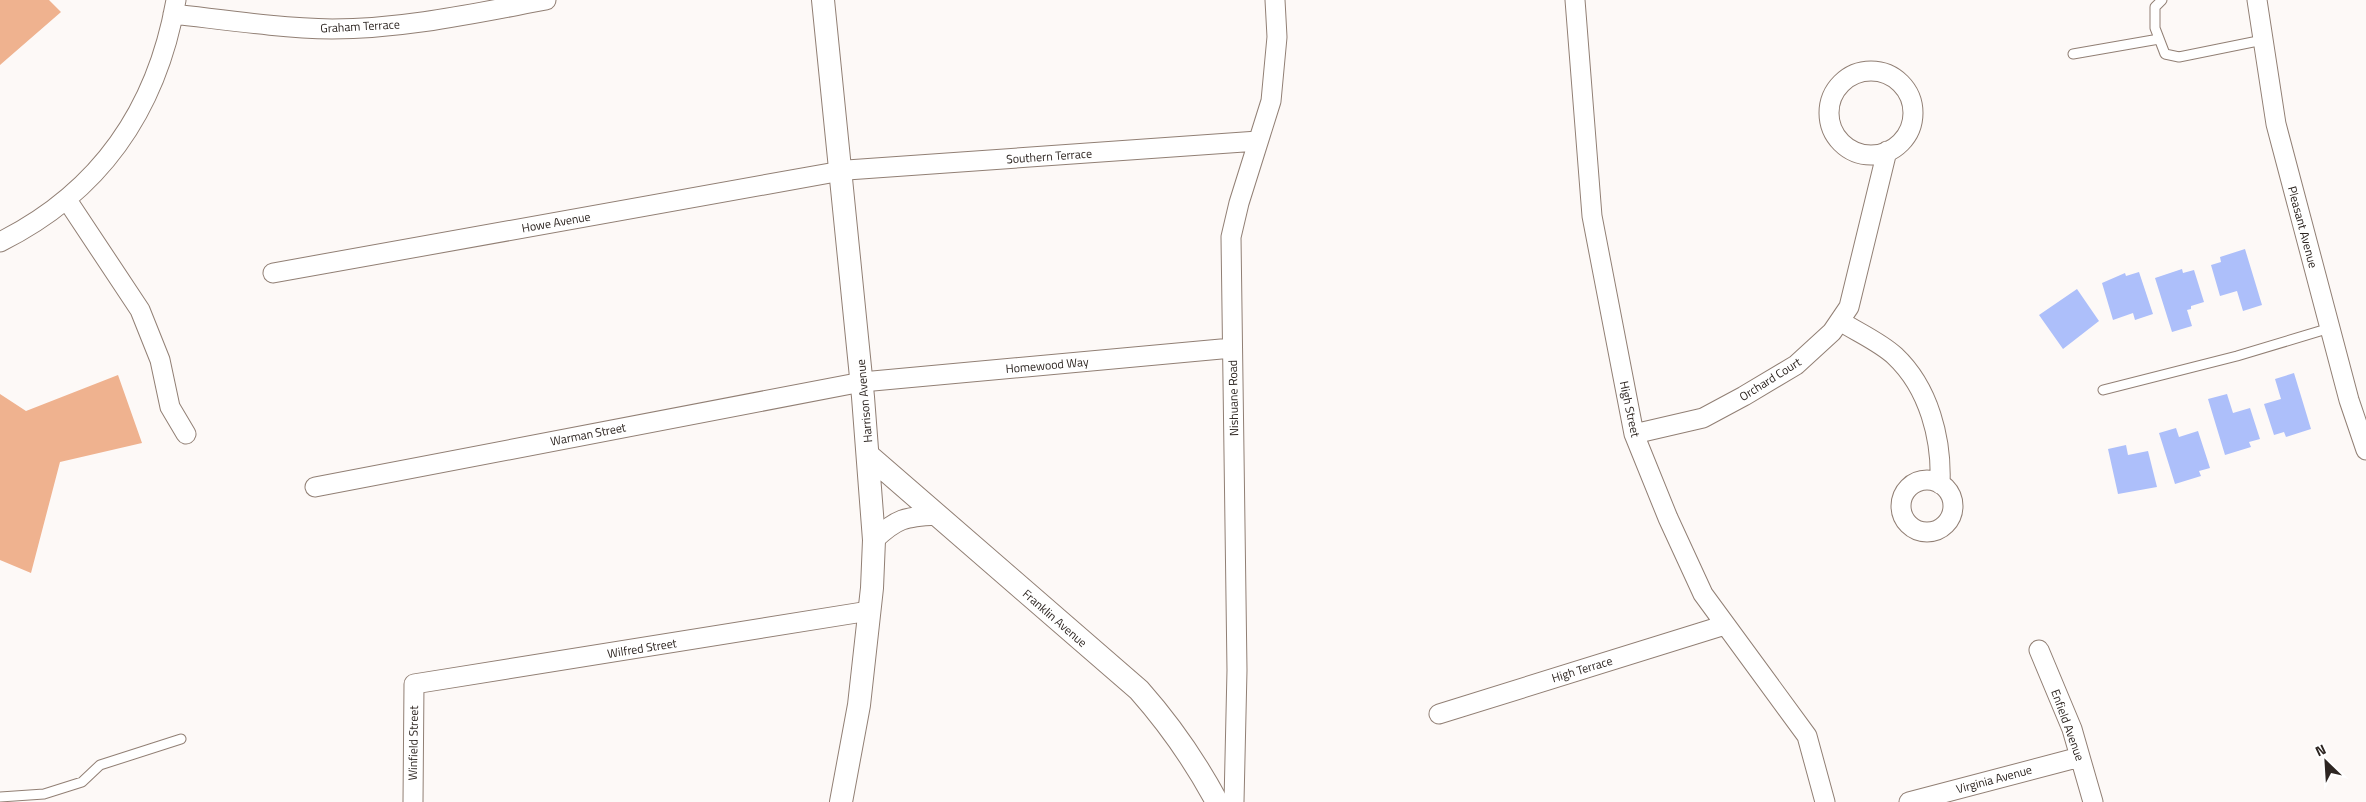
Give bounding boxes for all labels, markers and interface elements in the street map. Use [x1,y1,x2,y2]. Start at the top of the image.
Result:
street label: Graham Terrace [320,14,400,38]
street label: Southern Terrace [1005,144,1093,168]
street label: Pleasant Avenue [2283,184,2323,270]
street label: Howe Avenue [520,207,592,237]
street label: Homewood Way [1005,352,1090,378]
street label: Orchard Court [1735,352,1805,406]
street label: Harrison Avenue [851,359,877,443]
street label: Nishuane Road [1223,360,1243,436]
street label: High Street [1615,379,1645,440]
street label: Warman Street [549,417,628,451]
street label: Franklin Avenue [1018,584,1092,652]
street label: Wilfred Street [606,633,679,663]
street label: High Terrace [1549,651,1615,687]
street label: Enfield Avenue [2046,686,2090,764]
street label: Winfield Street [403,705,423,781]
north arrow [2301,737,2351,787]
text: N [2311,738,2329,761]
street label: Virginia Avenue [1954,760,2034,798]

